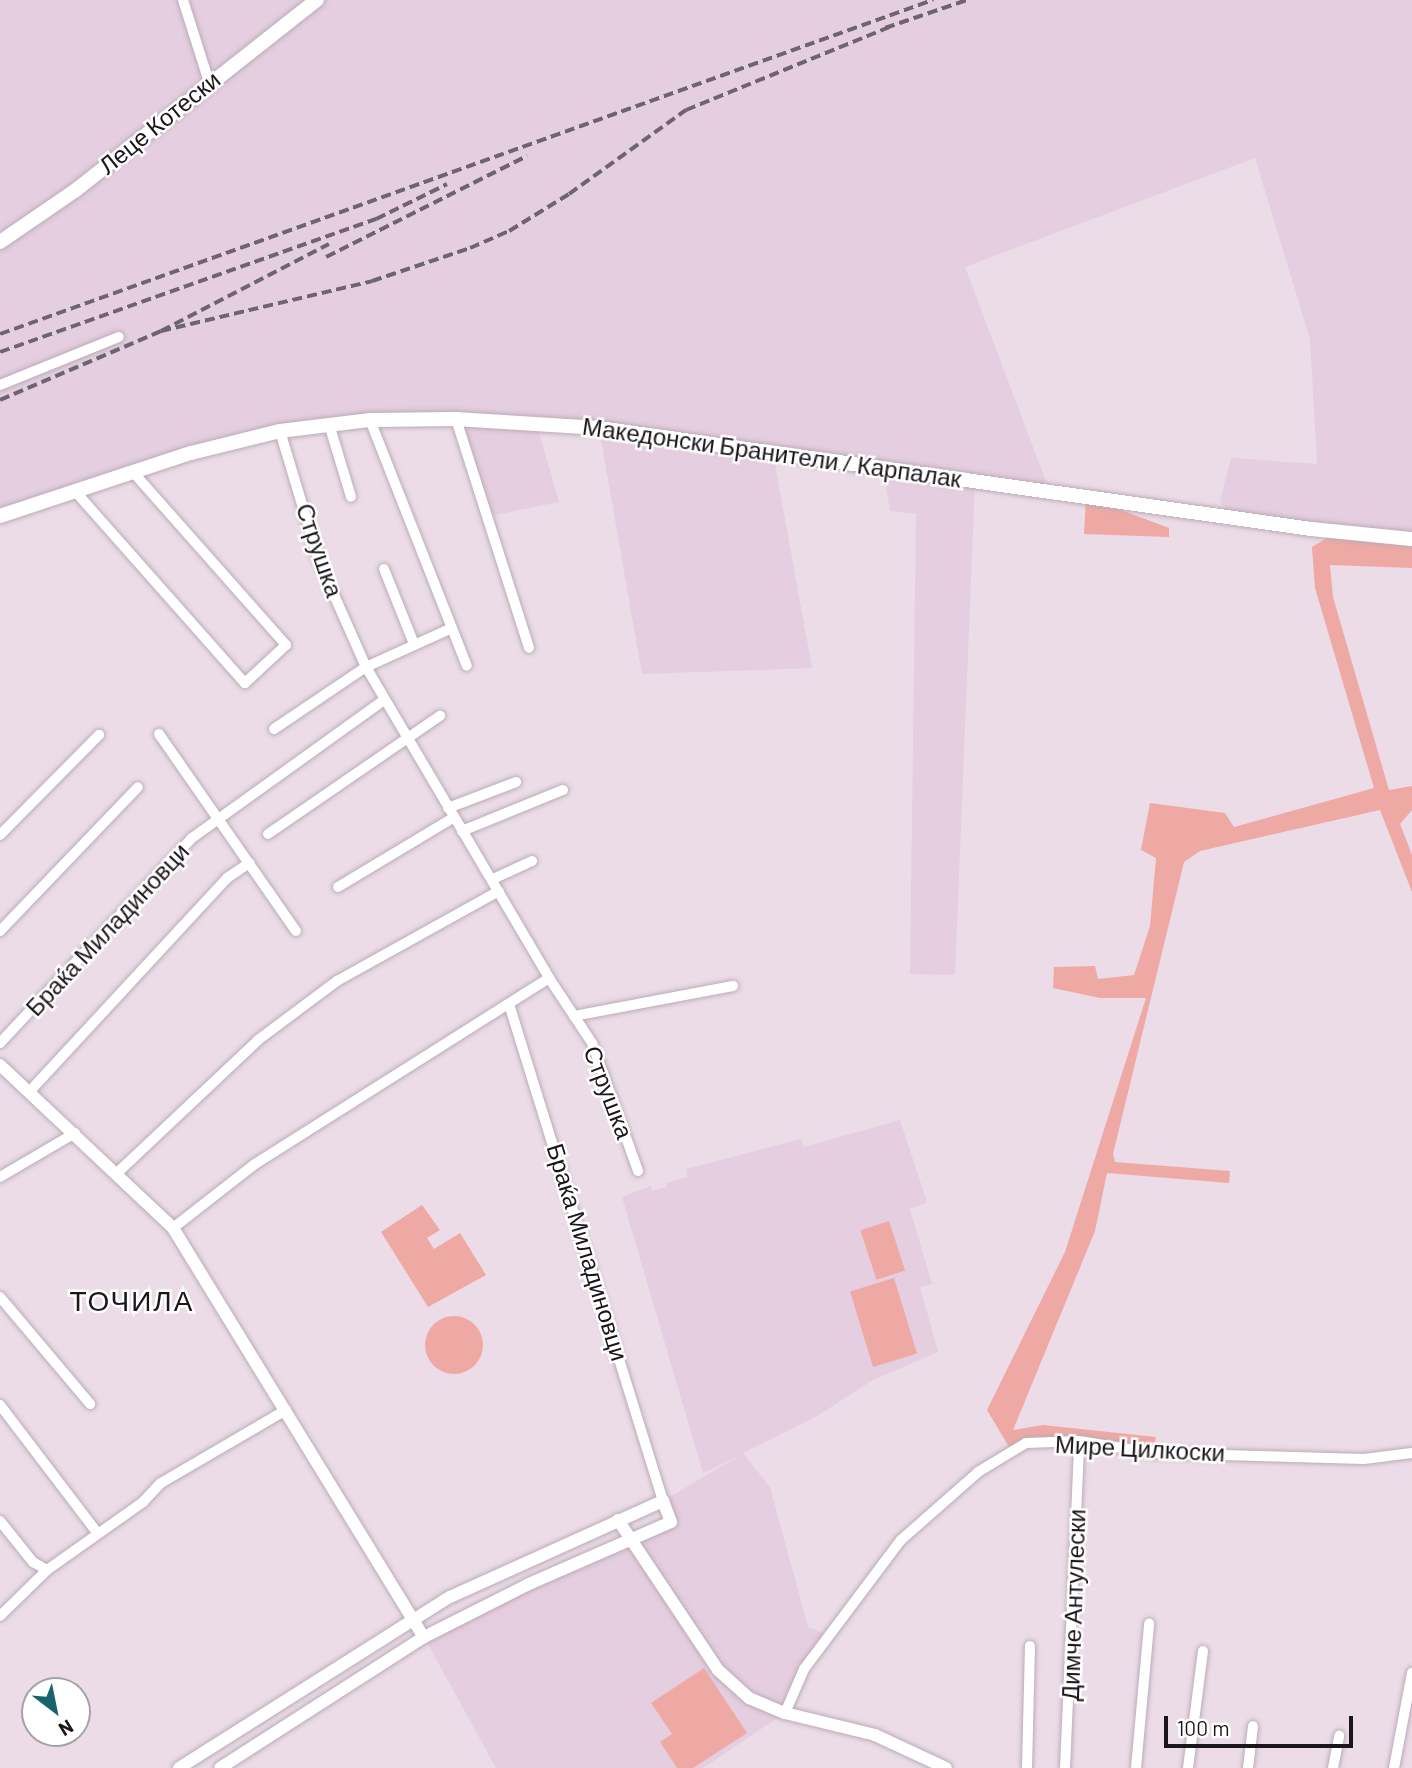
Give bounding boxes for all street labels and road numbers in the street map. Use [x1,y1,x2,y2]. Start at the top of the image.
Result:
street label: Леце Котески [93,64,225,180]
street label: Македонски Бранители / Карпалак [581,411,963,493]
street label: Струшка [291,499,349,601]
street label: Браќа Миладиновци [19,837,195,1021]
street label: Струшка [578,1042,640,1142]
street label: Браќа Миладиновци [541,1140,635,1364]
street label: Мире Цилкоски [1054,1429,1226,1467]
street label: Димче Антулески [1055,1509,1091,1701]

